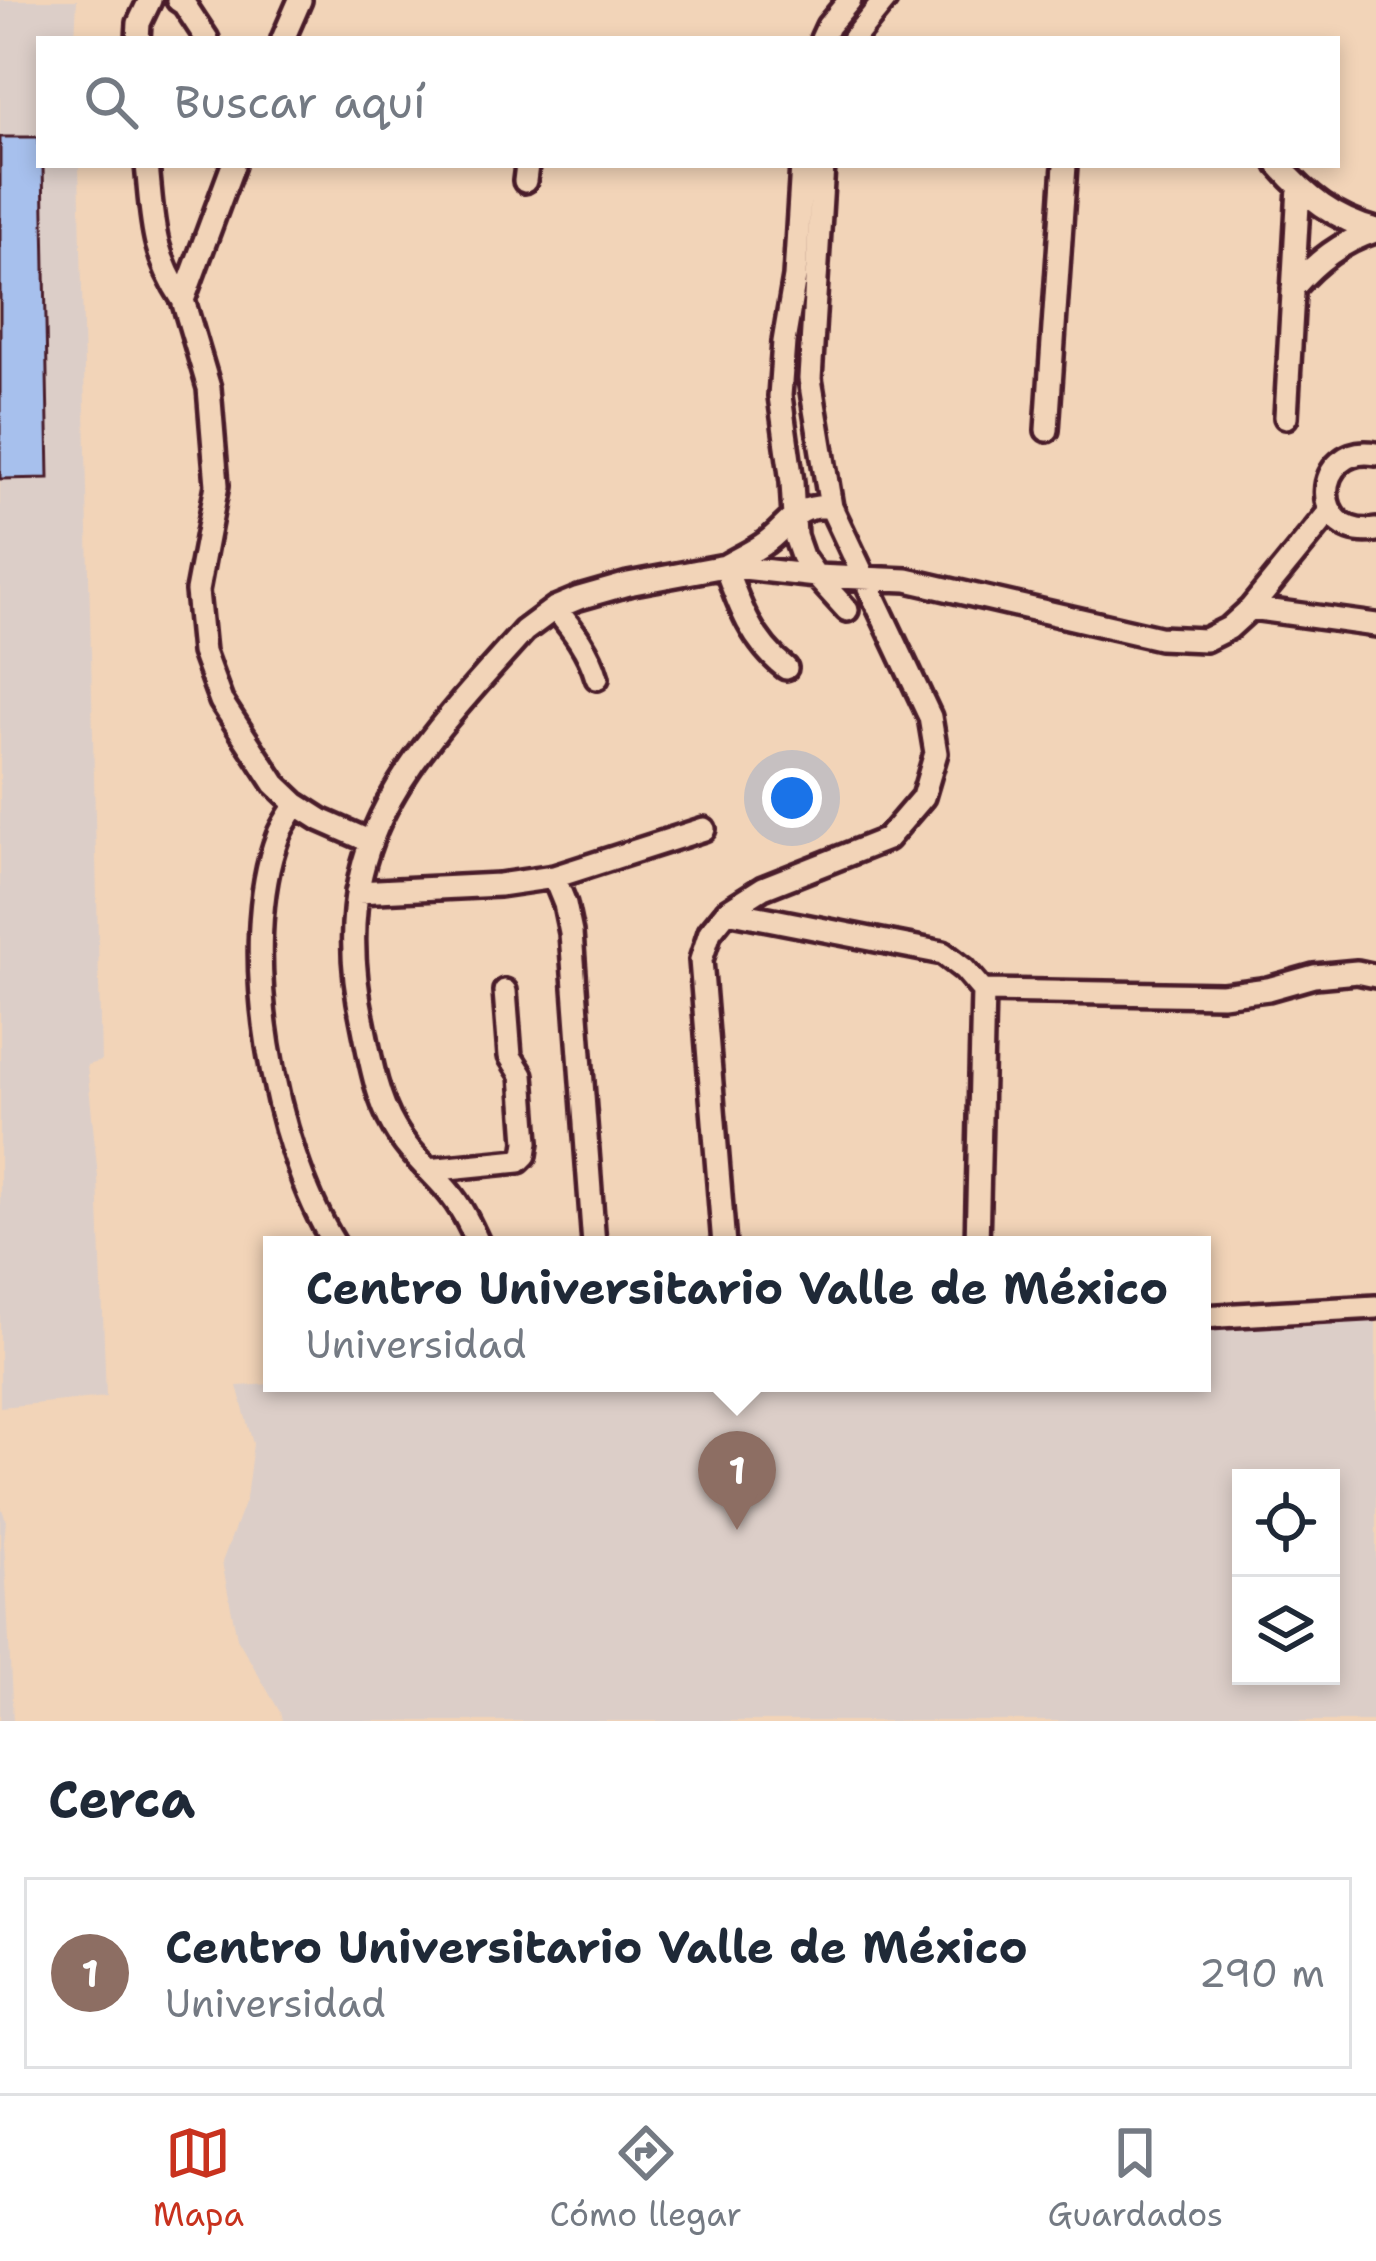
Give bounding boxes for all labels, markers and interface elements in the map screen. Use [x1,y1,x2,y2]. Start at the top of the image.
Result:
search box [36,36,1340,168]
icon: search [78,69,144,135]
text: Buscar aquí [174,72,426,132]
your location [762,768,822,828]
popup [263,1236,1211,1392]
text: Centro Universitario Valle de México [306,1258,1168,1318]
text: Universidad [306,1318,526,1370]
pin: 1 [698,1431,776,1530]
map controls [1232,1469,1340,1685]
button: locate [1232,1469,1340,1577]
button: layers [1232,1577,1340,1685]
text: Cerca [48,1765,195,1833]
text: Centro Universitario Valle de México [165,1917,1028,1977]
text: 1 [81,1947,99,1999]
text: 290 m [1199,1947,1325,1999]
text: Universidad [165,1977,386,2029]
tab: Mapa [153,2120,244,2237]
tab: Cómo llegar [550,2120,742,2237]
tab: Guardados [1048,2120,1223,2237]

